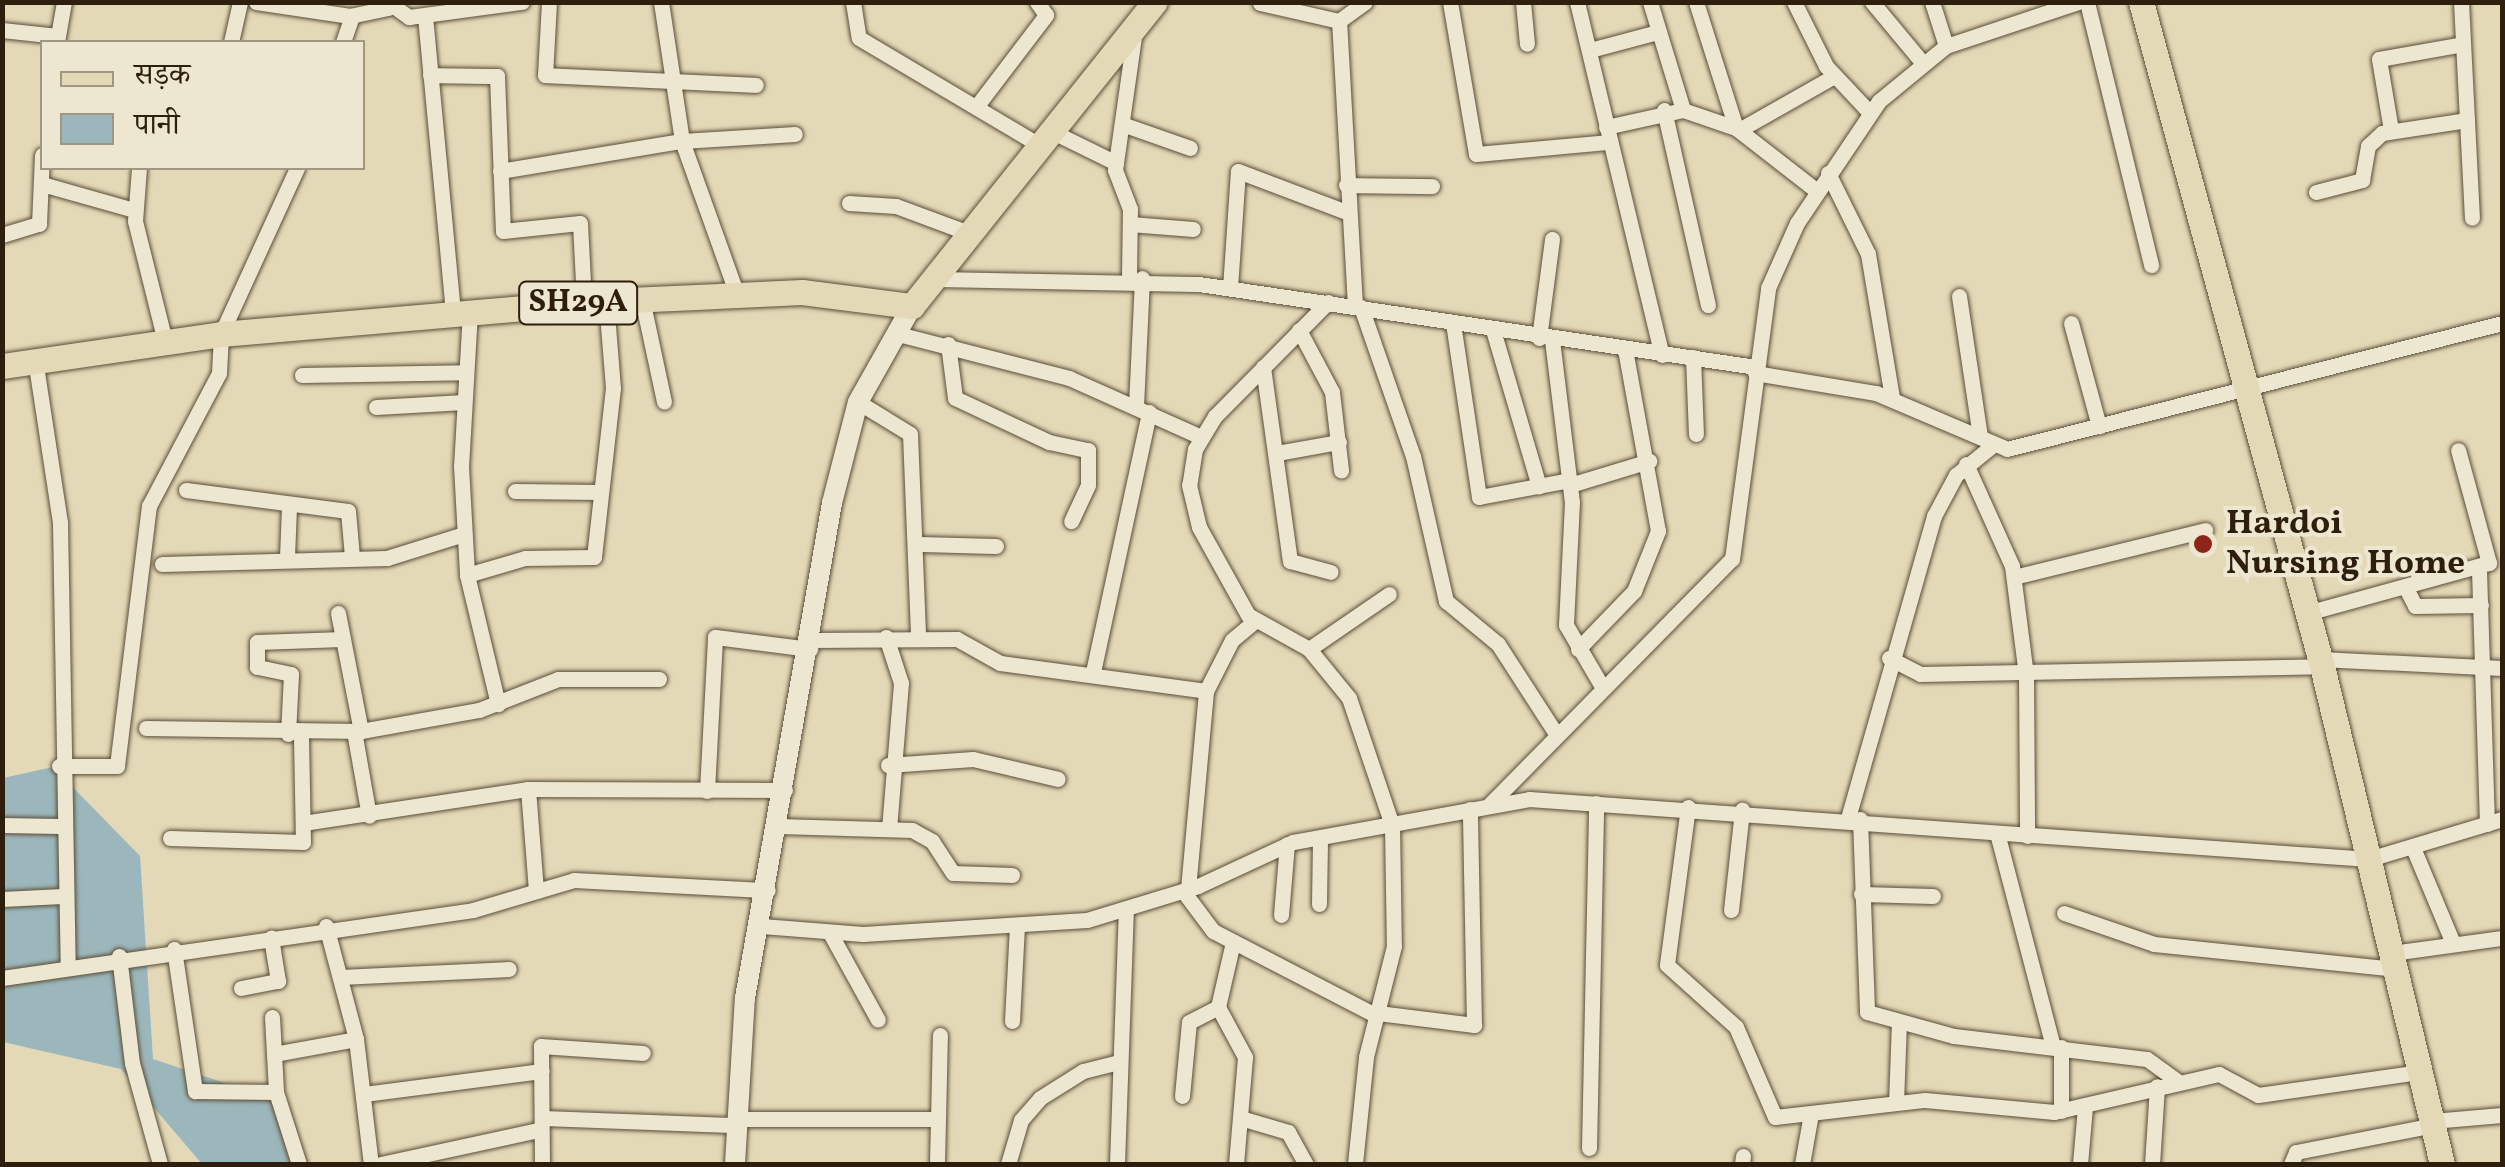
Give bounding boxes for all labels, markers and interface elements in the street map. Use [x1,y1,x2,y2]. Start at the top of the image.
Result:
legend [40,40,365,170]
text: सड़क [134,55,190,97]
text: पानी [134,105,180,147]
road number: SH29A [518,276,638,330]
place label: Hardoi Nursing Home [2226,503,2465,585]
marker: Hardoi Nursing Home [2190,531,2216,557]

